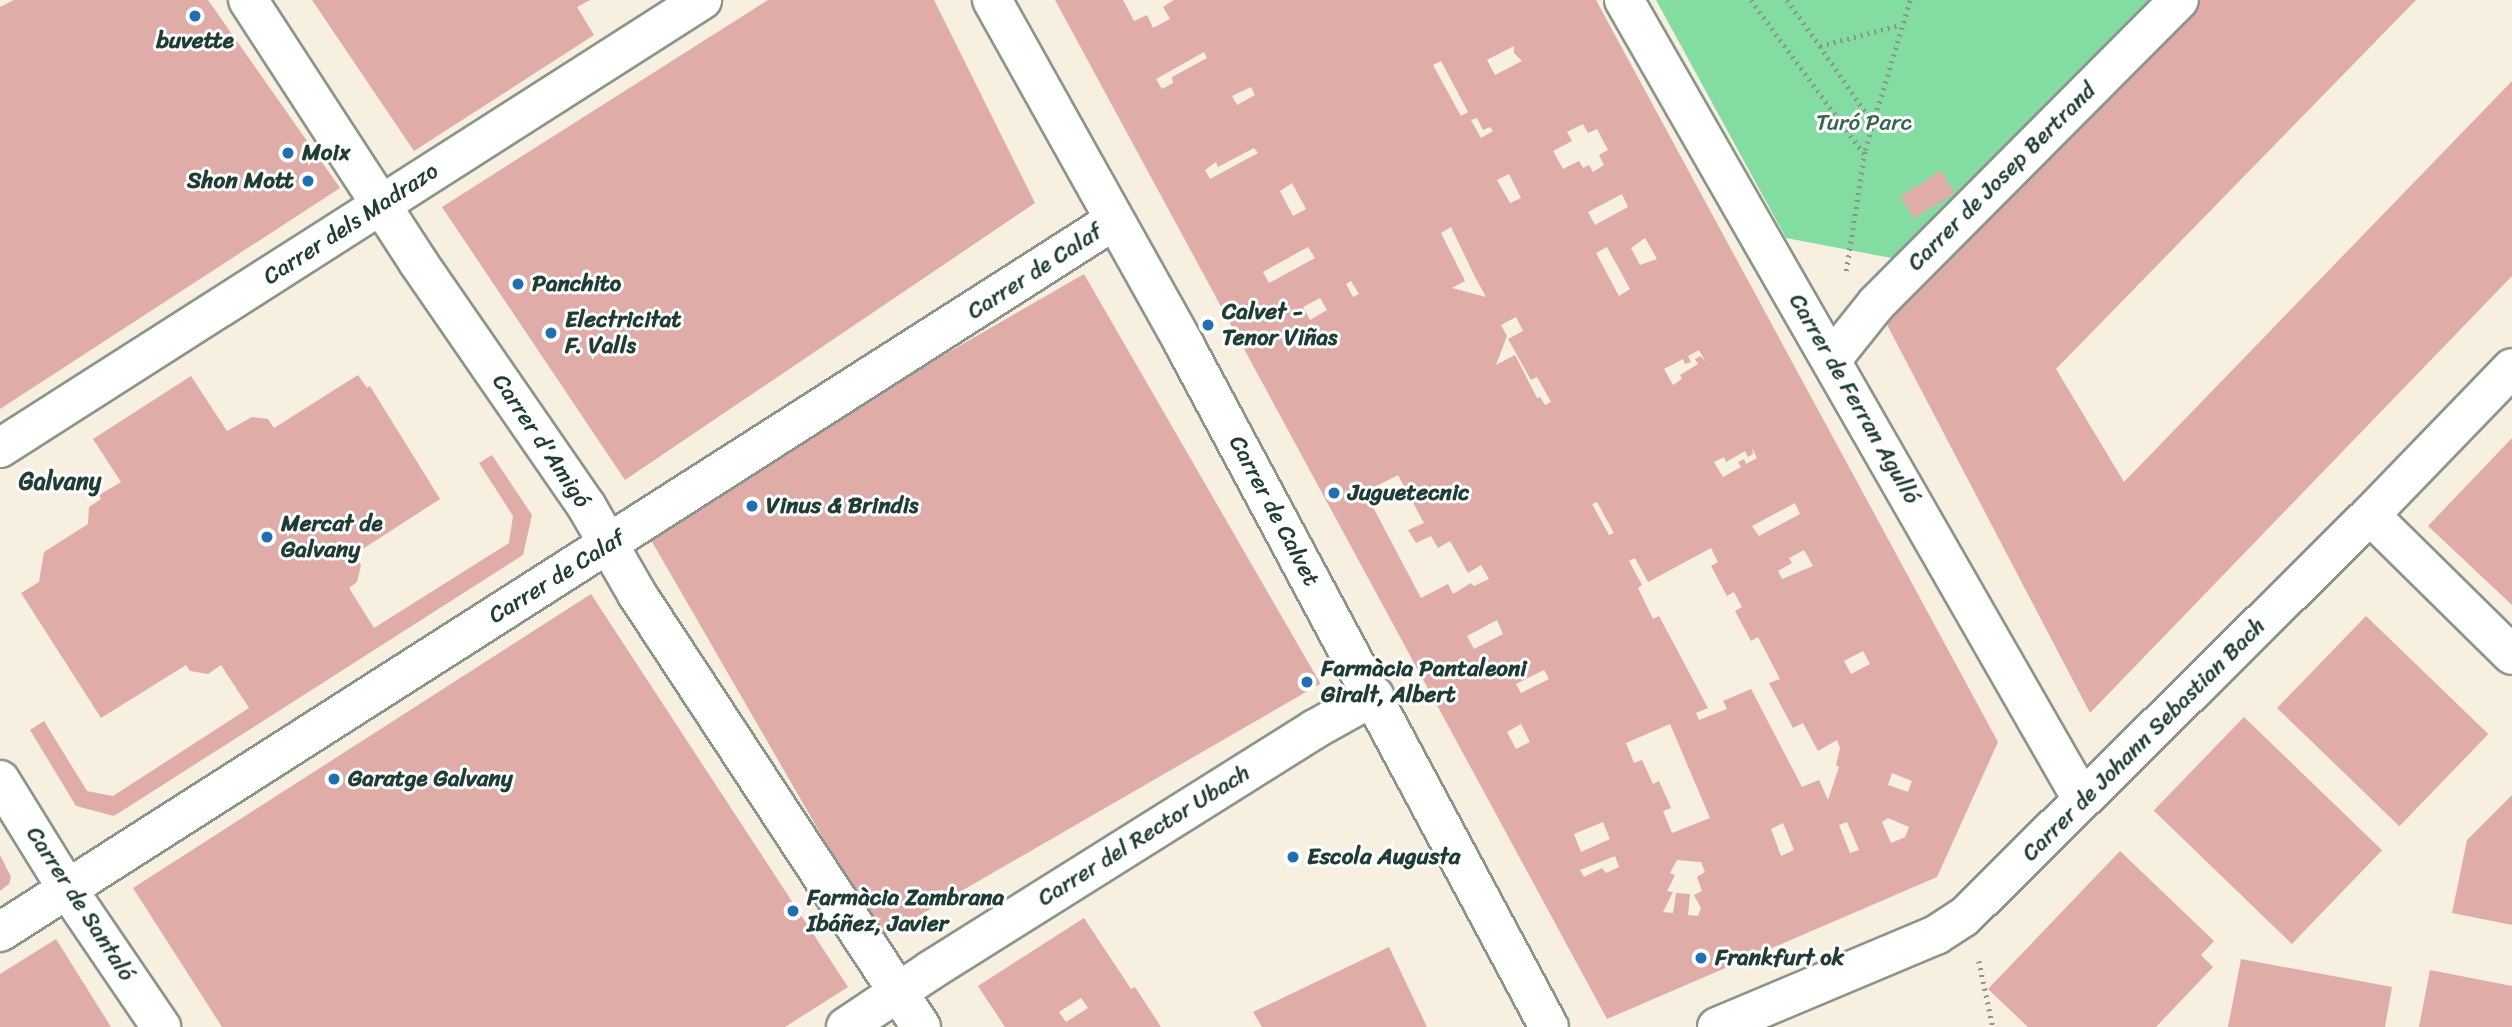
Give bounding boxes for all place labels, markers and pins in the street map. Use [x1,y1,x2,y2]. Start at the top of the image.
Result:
marker: buvette [187,8,203,24]
place label: buvette [156,27,234,55]
place label: Moix [302,139,351,167]
marker: Moix [280,145,296,161]
place label: Shon Mott [188,167,294,195]
marker: Shon Mott [300,173,316,189]
place label: Panchito [532,270,621,298]
marker: Panchito [510,276,526,292]
place label: Calvet - Tenor Viñas [1222,298,1339,352]
place label: Electricitat F. Valls [565,306,681,360]
marker: Calvet - Tenor Viñas [1200,317,1216,333]
marker: Electricitat F. Valls [543,325,559,341]
place label: Juguetecnic [1348,479,1470,507]
marker: Juguetecnic [1326,485,1342,501]
place label: Vinus & Brindis [766,492,920,520]
marker: Vinus & Brindis [744,498,760,514]
place label: Mercat de Galvany [281,510,383,564]
marker: Mercat de Galvany [259,529,275,545]
place label: Farmàcia Pantaleoni Giralt, Albert [1321,655,1527,709]
marker: Farmàcia Pantaleoni Giralt, Albert [1299,674,1315,690]
place label: Garatge Galvany [348,765,513,793]
marker: Garatge Galvany [326,771,342,787]
place label: Escola Augusta [1307,843,1460,871]
marker: Escola Augusta [1285,849,1301,865]
place label: Farmàcia Zambrana Ibáñez, Javier [807,884,1004,938]
marker: Farmàcia Zambrana Ibáñez, Javier [785,903,801,919]
place label: Frankfurt ok [1715,944,1844,972]
marker: Frankfurt ok [1693,950,1709,966]

